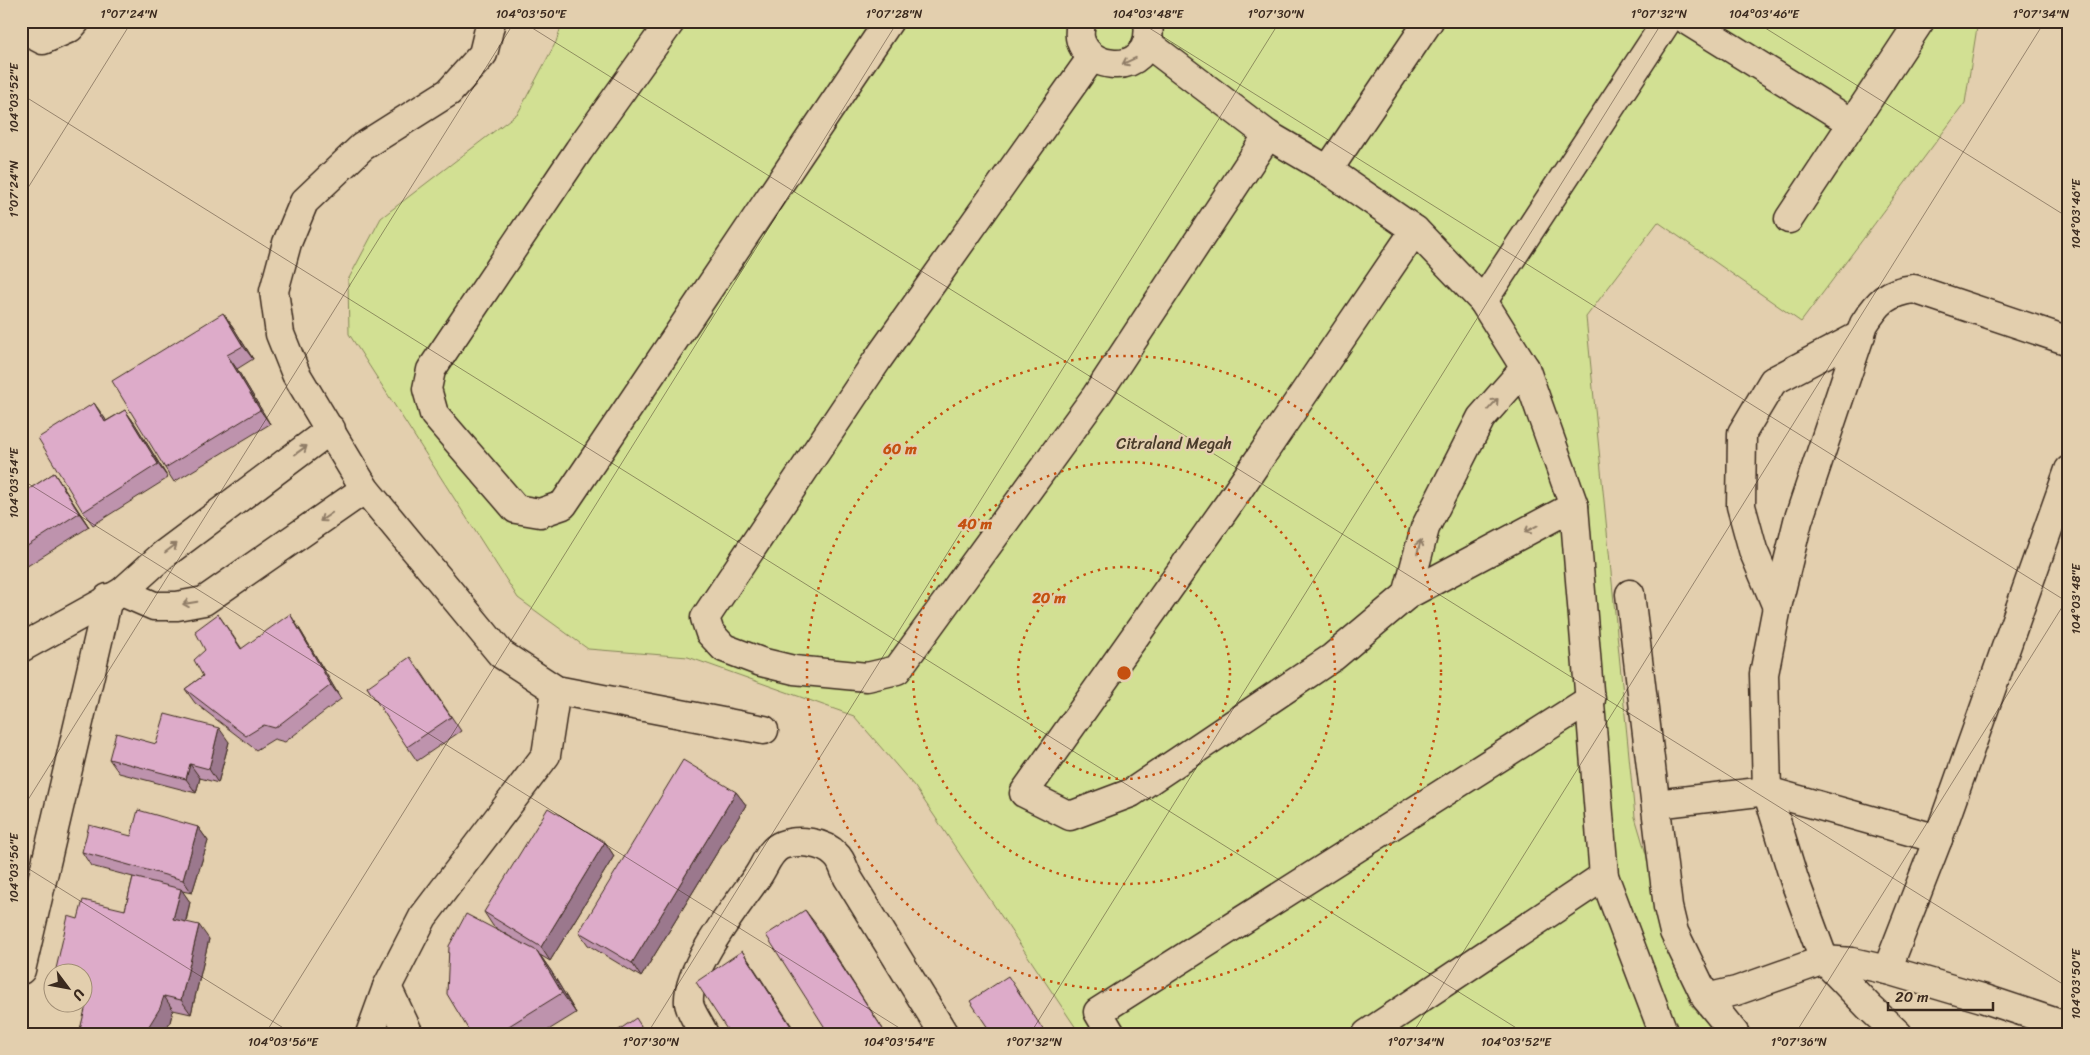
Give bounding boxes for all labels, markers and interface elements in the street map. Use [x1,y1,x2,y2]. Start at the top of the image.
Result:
text: 1°07'24"N [101,3,158,25]
text: 104°03'50"E [496,3,568,25]
text: 1°07'28"N [866,3,923,25]
text: 104°03'48"E [1113,3,1185,25]
text: 1°07'30"N [1248,3,1305,25]
text: 1°07'32"N [1631,3,1688,25]
text: 104°03'46"E [1729,3,1800,25]
text: 1°07'34"N [2013,3,2070,25]
one-way arrow [1122,57,1137,66]
text: 104°03'52"E [3,62,25,133]
text: 1°07'24"N [3,160,25,217]
text: 104°03'46"E [2065,178,2087,249]
one-way arrow [1487,397,1499,410]
park label: Citraland Megah [1116,429,1232,458]
text: 60 m [882,436,917,462]
one-way arrow [294,445,307,456]
text: 104°03'54"E [3,446,25,518]
text: 40 m [957,511,993,537]
one-way arrow [319,512,333,522]
one-way arrow [1524,525,1539,534]
one-way arrow [1415,540,1425,556]
one-way arrow [165,543,178,554]
text: 104°03'48"E [2065,562,2087,634]
text: 20 m [1031,585,1066,611]
one-way arrow [182,599,198,609]
centre of rings [1115,664,1133,682]
text: 104°03'56"E [3,832,25,903]
text: 104°03'50"E [2065,947,2087,1019]
north arrow [42,962,92,1012]
scale bar [1888,980,1992,1012]
text: U [65,984,92,1006]
text: 20 m [1895,984,1929,1010]
text: 104°03'56"E [248,1031,319,1053]
text: 1°07'30"N [623,1031,680,1053]
text: 104°03'54"E [864,1031,936,1053]
text: 1°07'32"N [1006,1031,1063,1053]
text: 1°07'34"N [1388,1031,1445,1053]
text: 104°03'52"E [1481,1031,1552,1053]
text: 1°07'36"N [1771,1031,1828,1053]

